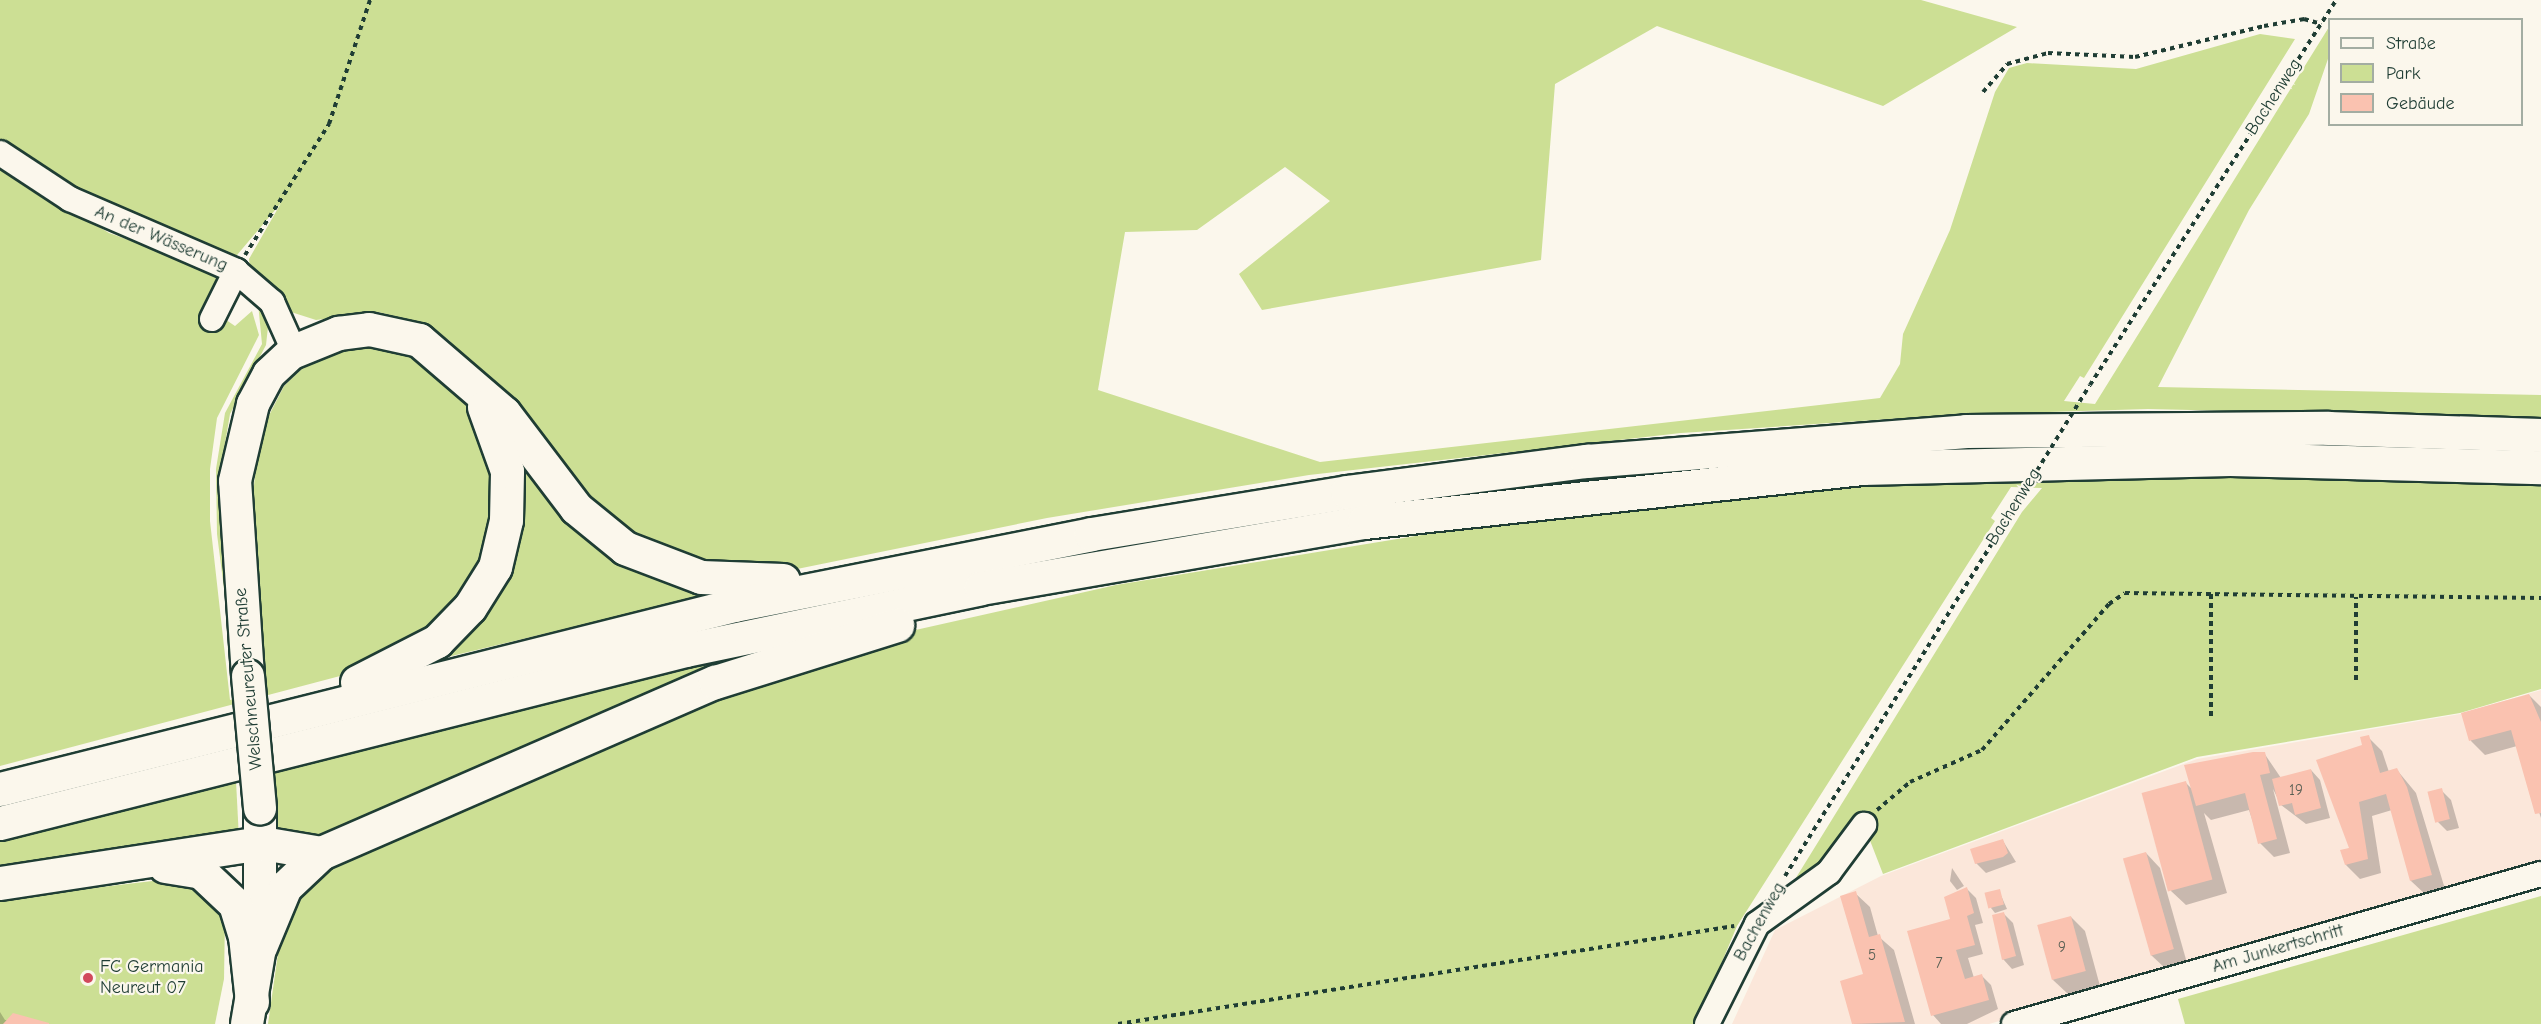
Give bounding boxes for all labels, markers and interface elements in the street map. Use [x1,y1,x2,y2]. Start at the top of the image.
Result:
legend [2328,18,2523,126]
text: Straße [2386,33,2436,54]
street label: Bachenweg [2241,55,2307,139]
text: Park [2386,63,2420,84]
text: Gebäude [2386,93,2455,114]
street label: An der Wässerung [91,201,231,277]
street label: Bachenweg [1982,464,2046,550]
street label: Welschneureuter Straße [230,587,268,771]
house number: 19 [2289,782,2303,800]
street label: Bachenweg [1730,879,1790,965]
street label: Am Junkertschritt [2210,920,2346,978]
house number: 9 [2058,939,2066,957]
house number: 5 [1868,947,1876,965]
house number: 7 [1935,955,1943,973]
place label: FC Germania Neureut 07 [100,957,204,1000]
marker: FC Germania Neureut 07 [81,971,95,985]

